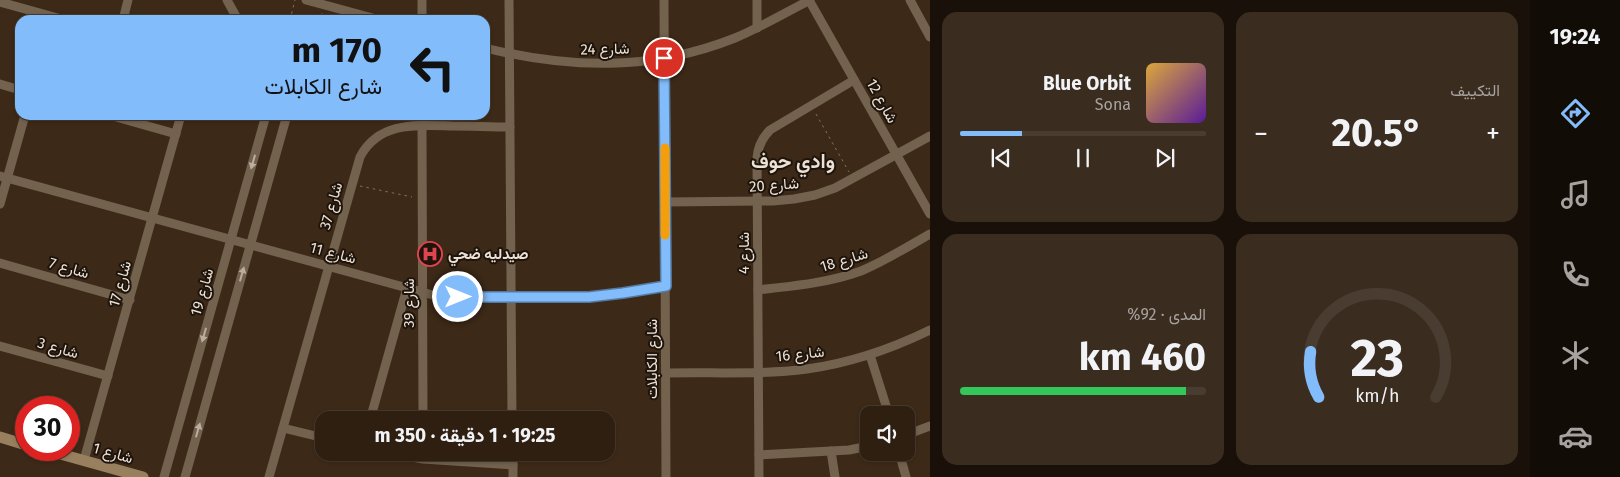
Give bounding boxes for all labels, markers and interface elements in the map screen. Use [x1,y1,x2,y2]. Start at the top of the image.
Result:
text: 19:24 [1550,23,1601,50]
text: 170 m [291,29,382,71]
icon: left [400,35,465,100]
pin [643,37,685,79]
street label: شارع 24 [580,40,630,60]
icon: arrive [650,44,678,72]
text: Blue Orbit [1043,72,1131,95]
text: شارع الكابلات [265,73,382,100]
street label: شارع 12 [861,76,902,127]
text: التكييف [1450,81,1500,100]
text: Sona [1095,95,1131,114]
icon: directions [1558,96,1593,131]
text: 20.5° [1331,110,1423,156]
text: − [1254,117,1268,150]
text: + [1486,117,1500,150]
icon: previous [987,144,1015,172]
icon: pause [1069,144,1097,172]
icon: next [1151,144,1179,172]
district label: وادي حوف [751,149,835,178]
one-way arrow [249,154,257,169]
street label: شارع 20 [748,174,800,198]
icon: music [1558,177,1593,212]
street label: شارع 37 [316,180,348,232]
street label: شارع 4 [735,232,755,274]
street label: شارع 11 [307,238,358,270]
hospital icon: صيدليه ضحي [417,241,443,267]
street label: شارع 18 [818,244,871,278]
place label: صيدليه ضحي [448,245,529,267]
street label: شارع 7 [46,254,91,284]
icon: phone [1558,257,1593,292]
street label: شارع 17 [105,259,137,310]
street label: شارع 19 [187,266,219,318]
one-way arrow [238,266,246,281]
position arrow [431,270,483,322]
street label: شارع 39 [400,278,420,328]
text: المدى · 92% [1127,305,1206,324]
street label: شارع الكابلات [643,319,663,399]
text: 23 [1350,327,1404,390]
one-way arrow [200,328,208,343]
street label: شارع 3 [35,334,81,364]
text: 460 km [1079,334,1206,380]
icon: climate [1558,338,1593,373]
street label: شارع 16 [775,342,826,367]
text: km/h [1355,385,1399,407]
speed limit sign: 30 [15,396,80,461]
map controls [860,406,915,461]
button: sound [860,406,915,461]
icon: car [1558,419,1593,454]
one-way arrow [194,423,202,438]
text: 19:25 · 1 دقيقة · 350 m [374,424,556,447]
street label: شارع 1 [90,439,135,469]

